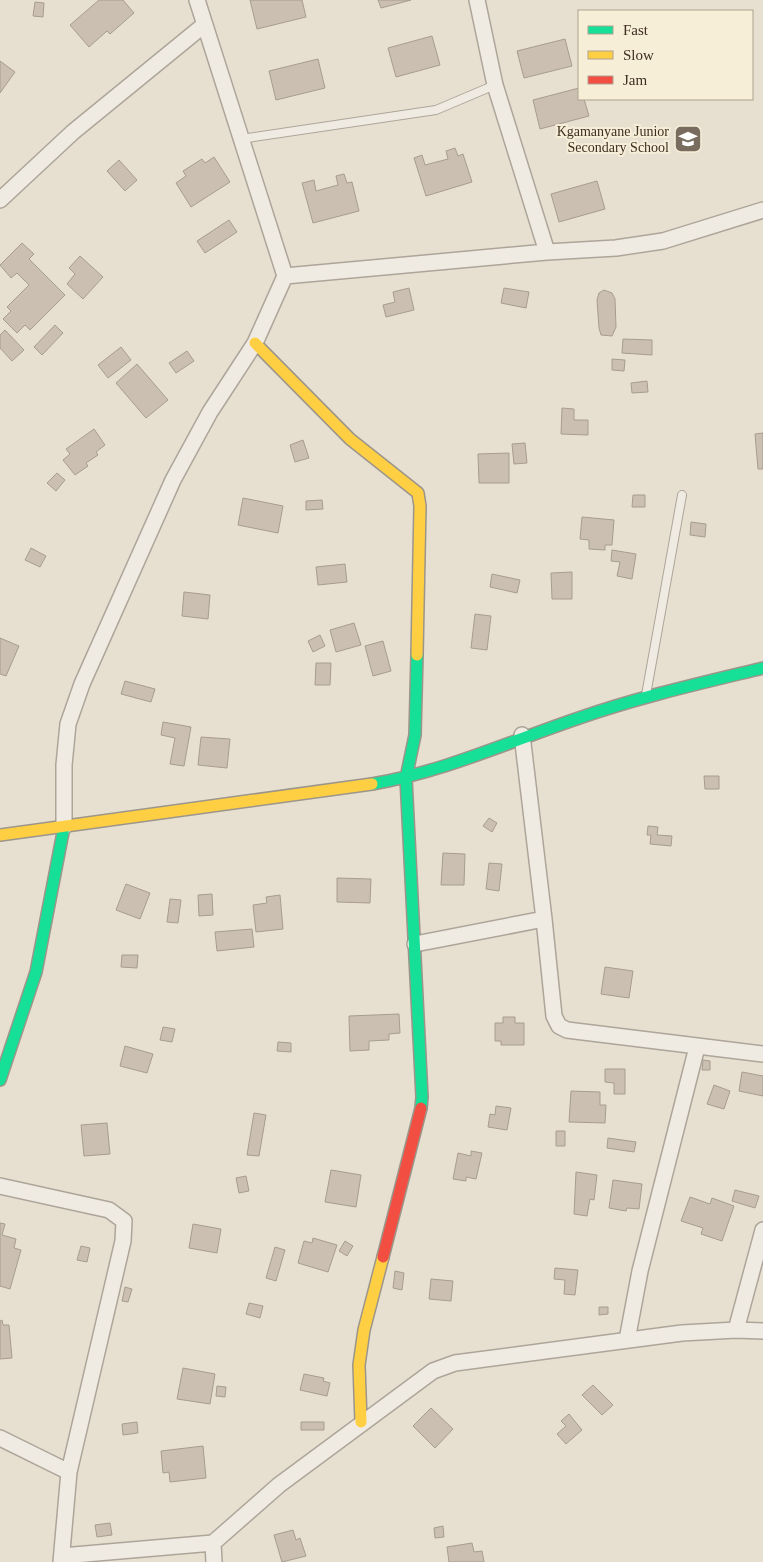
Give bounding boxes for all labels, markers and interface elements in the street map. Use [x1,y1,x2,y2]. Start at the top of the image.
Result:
legend [578,10,753,100]
text: Fast [623,22,649,38]
text: Slow [623,47,654,63]
text: Jam [623,72,647,88]
place label: Kgamanyane Junior Secondary School [557,124,669,155]
school or university icon: Kgamanyane Junior Secondary School [673,124,703,154]

